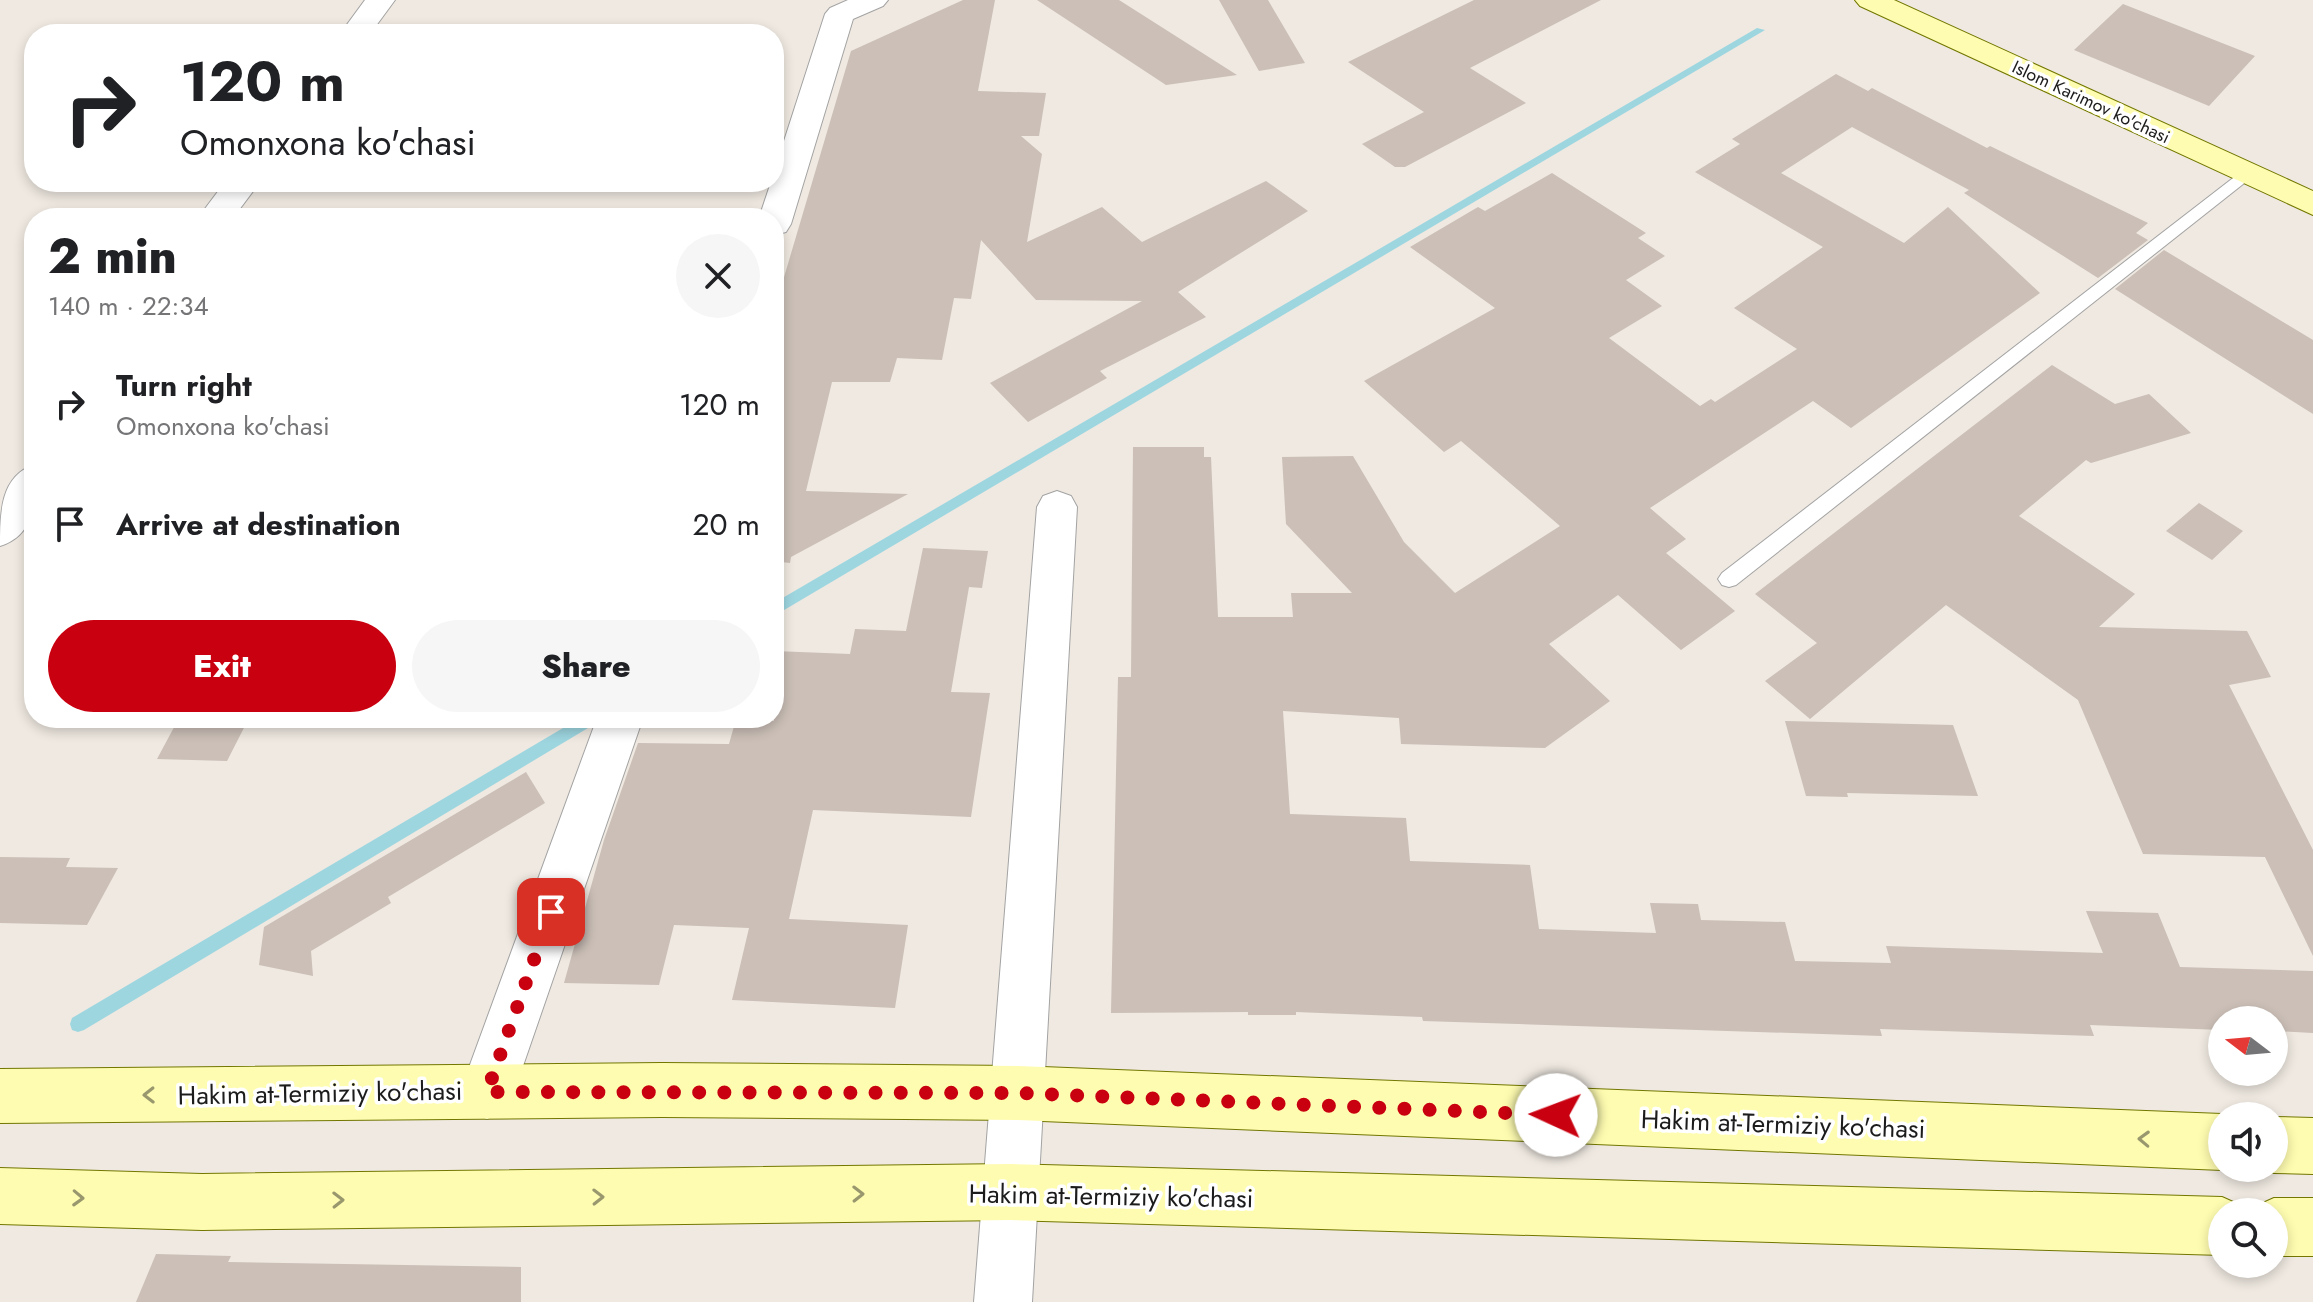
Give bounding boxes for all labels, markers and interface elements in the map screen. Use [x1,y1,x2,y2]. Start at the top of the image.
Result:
text: 120 m [180,41,345,122]
street label: Islom Karimov ko'chasi [2008,54,2174,150]
icon: right [48,56,152,160]
text: Omonxona ko'chasi [180,116,476,168]
text: 2 min [48,222,177,291]
button: close [676,234,760,318]
text: 140 m · 22:34 [48,287,209,325]
text: Turn right [116,364,252,407]
icon: right [48,382,92,426]
text: 120 m [679,383,760,426]
text: Omonxona ko'chasi [116,407,330,445]
icon: arrive [48,502,92,546]
text: Arrive at destination [116,503,401,546]
text: 20 m [693,503,760,546]
button: Exit [48,620,396,712]
button: Share [412,620,760,712]
pin [517,878,585,946]
icon: arrive [529,890,573,934]
north arrow [2208,1006,2288,1086]
map controls [2208,1006,2288,1278]
street label: Hakim at-Termiziy ko'chasi [177,1072,463,1114]
position arrow [1514,1073,1598,1157]
one-way arrow [142,1086,155,1104]
street label: Hakim at-Termiziy ko'chasi [1640,1100,1926,1148]
button: sound [2208,1102,2288,1182]
one-way arrow [2137,1131,2150,1148]
street label: Hakim at-Termiziy ko'chasi [968,1175,1254,1217]
one-way arrow [852,1185,865,1203]
one-way arrow [592,1188,605,1206]
one-way arrow [72,1190,85,1207]
one-way arrow [332,1192,345,1209]
button: search [2208,1198,2288,1278]

